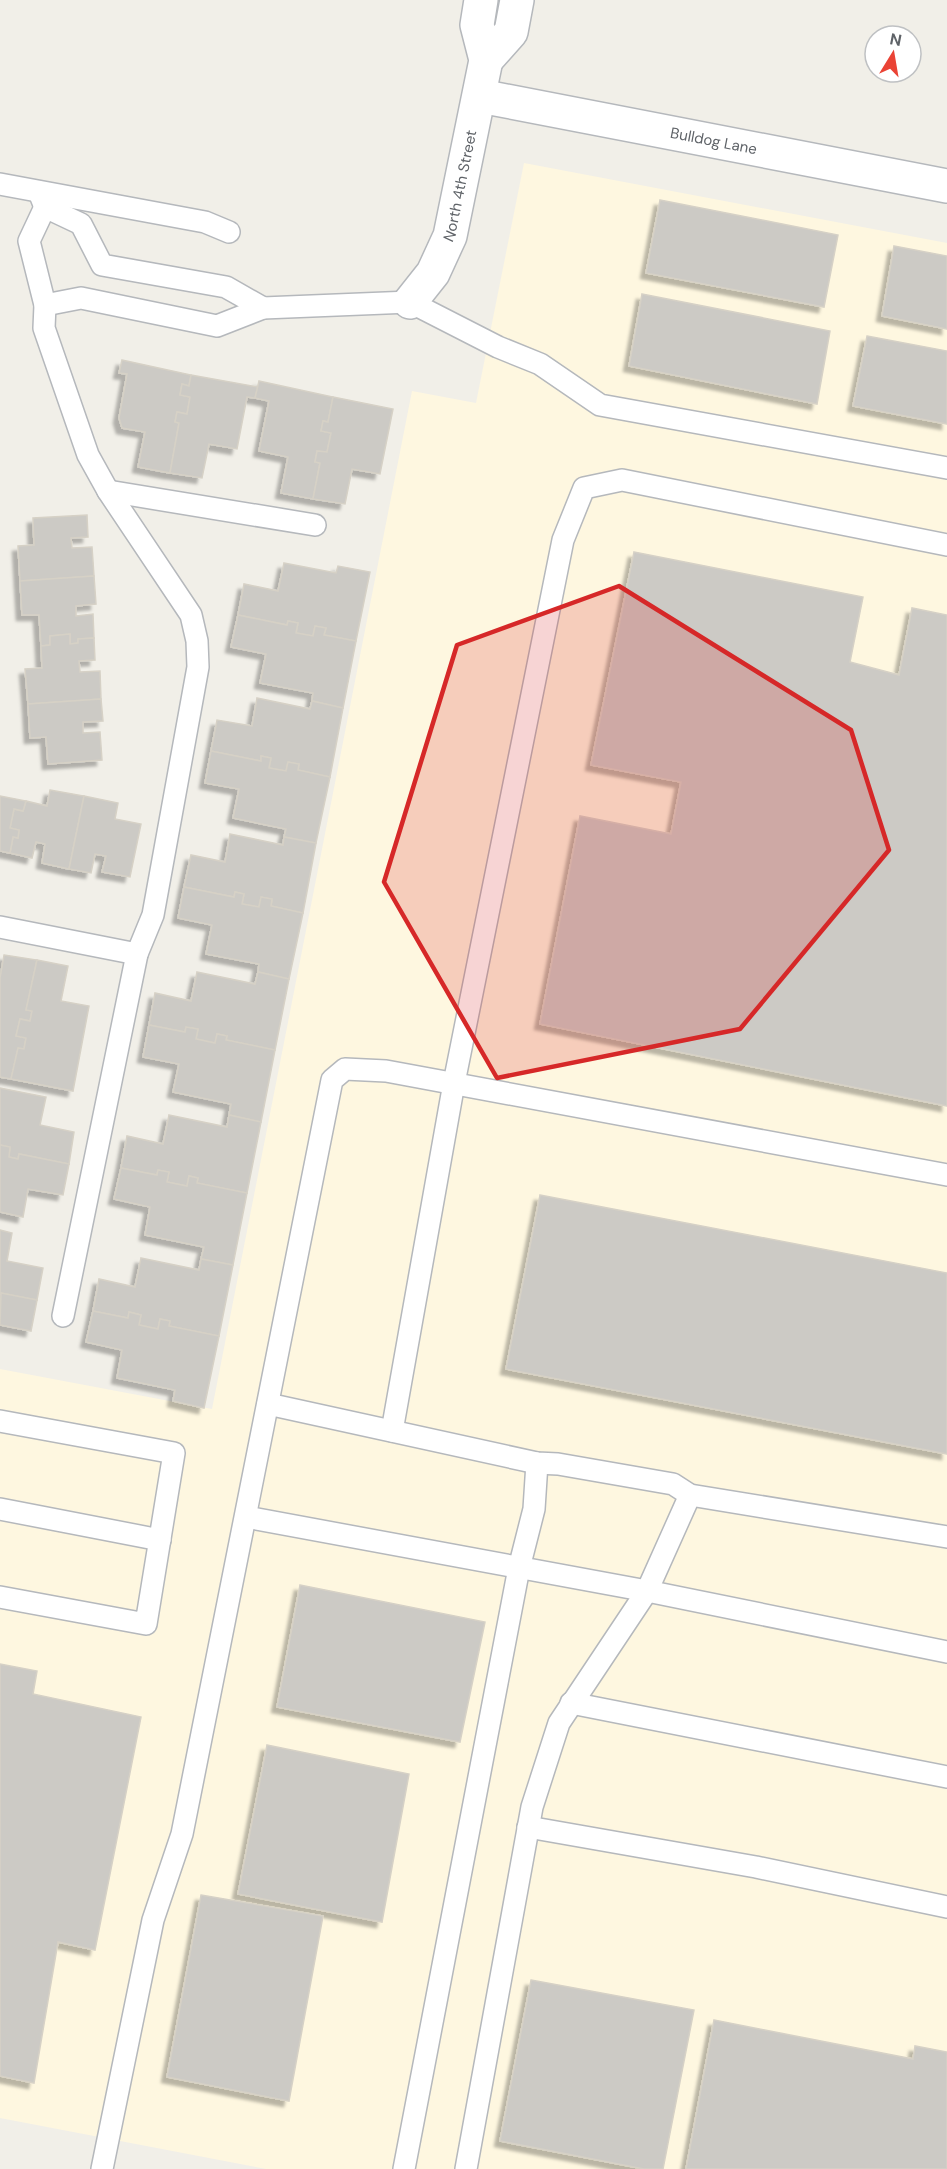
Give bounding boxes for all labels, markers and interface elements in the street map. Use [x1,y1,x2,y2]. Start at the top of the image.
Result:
north arrow [863,24,923,84]
text: N [888,28,903,51]
street label: Bulldog Lane [669,123,759,159]
street label: North 4th Street [439,128,481,245]

